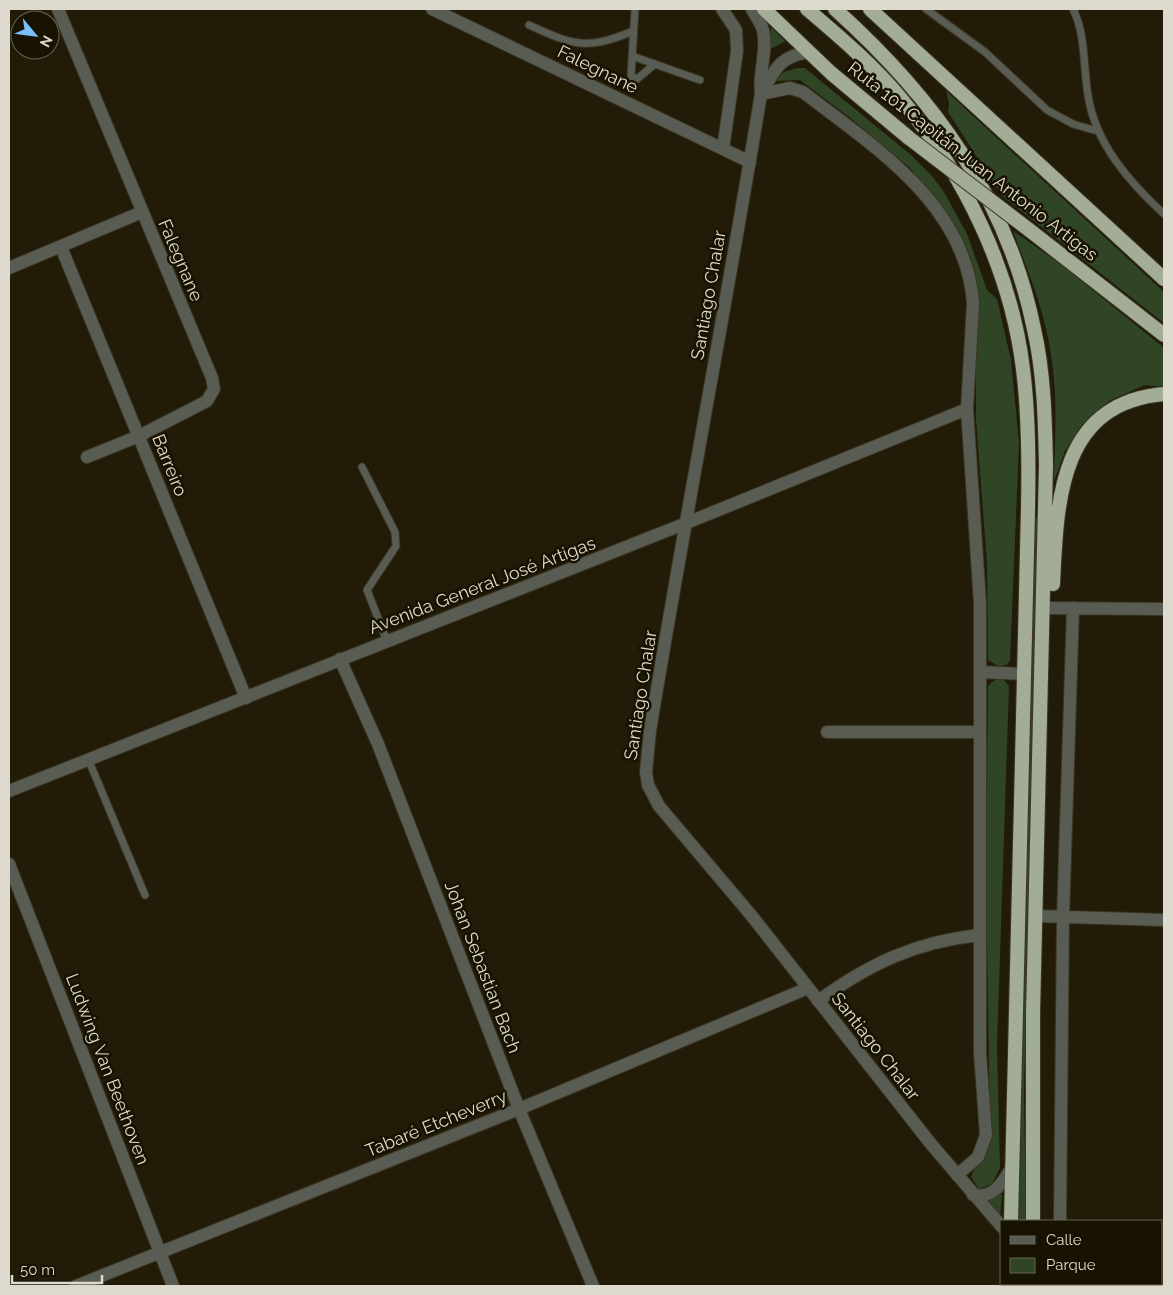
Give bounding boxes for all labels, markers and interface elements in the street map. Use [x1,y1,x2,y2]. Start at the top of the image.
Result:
north arrow [10,10,60,60]
text: N [37,33,56,50]
street label: Falegnane [554,40,642,98]
street label: Ruta 101 Capitán Juan Antonio Artigas [844,57,1102,265]
street label: Falegnane [154,216,208,305]
street label: Santiago Chalar [686,228,730,361]
street label: Barreiro [148,431,192,500]
street label: Avenida General José Artigas [366,532,599,638]
street label: Santiago Chalar [619,628,661,761]
street label: Johan Sebastian Bach [440,878,526,1056]
street label: Ludwing Van Beethoven [62,971,154,1167]
street label: Santiago Chalar [827,988,925,1105]
street label: Tabaré Etcheverry [362,1085,510,1161]
legend [1000,1220,1163,1285]
text: Calle [1046,1231,1082,1249]
scale bar [12,1252,102,1284]
text: Parque [1046,1256,1096,1274]
text: 50 m [20,1261,55,1279]

